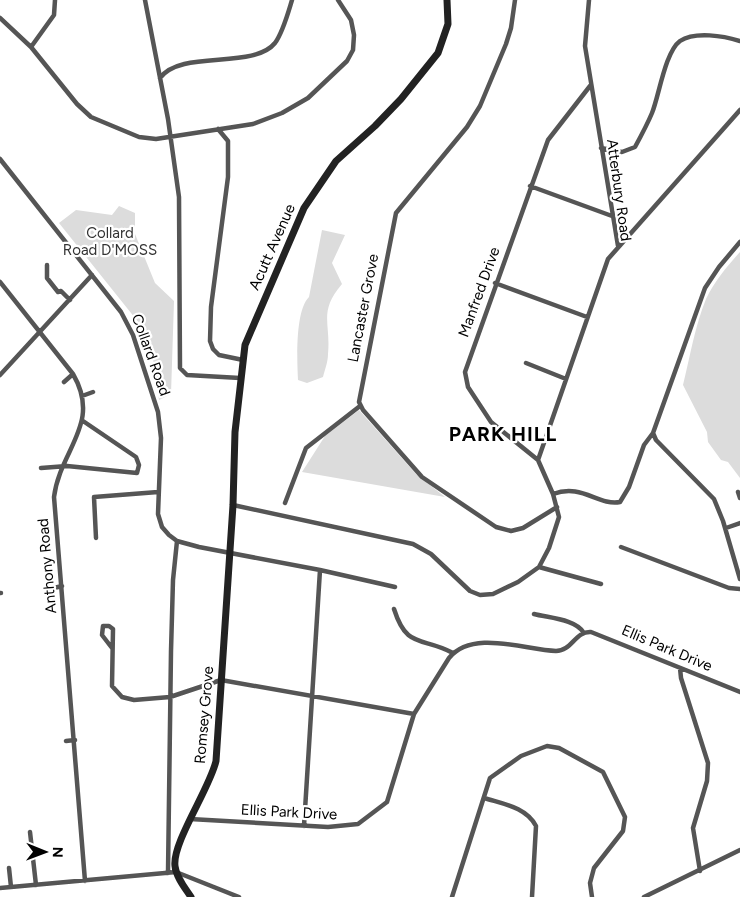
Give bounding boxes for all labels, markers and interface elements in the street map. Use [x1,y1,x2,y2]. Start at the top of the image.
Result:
street label: Atterbury Road [603,138,635,242]
street label: Acutt Avenue [245,201,299,293]
park label: Collard Road D'MOSS [63,224,157,259]
street label: Manfred Drive [454,244,504,340]
street label: Lancaster Grove [344,252,382,364]
street label: Collard Road [128,312,174,398]
district label: PARK HILL [449,422,557,446]
street label: Anthony Road [34,518,60,614]
street label: Ellis Park Drive [619,621,715,675]
street label: Romsey Grove [191,665,217,765]
street label: Ellis Park Drive [240,800,338,824]
north arrow [20,827,70,877]
text: N [49,847,66,858]

